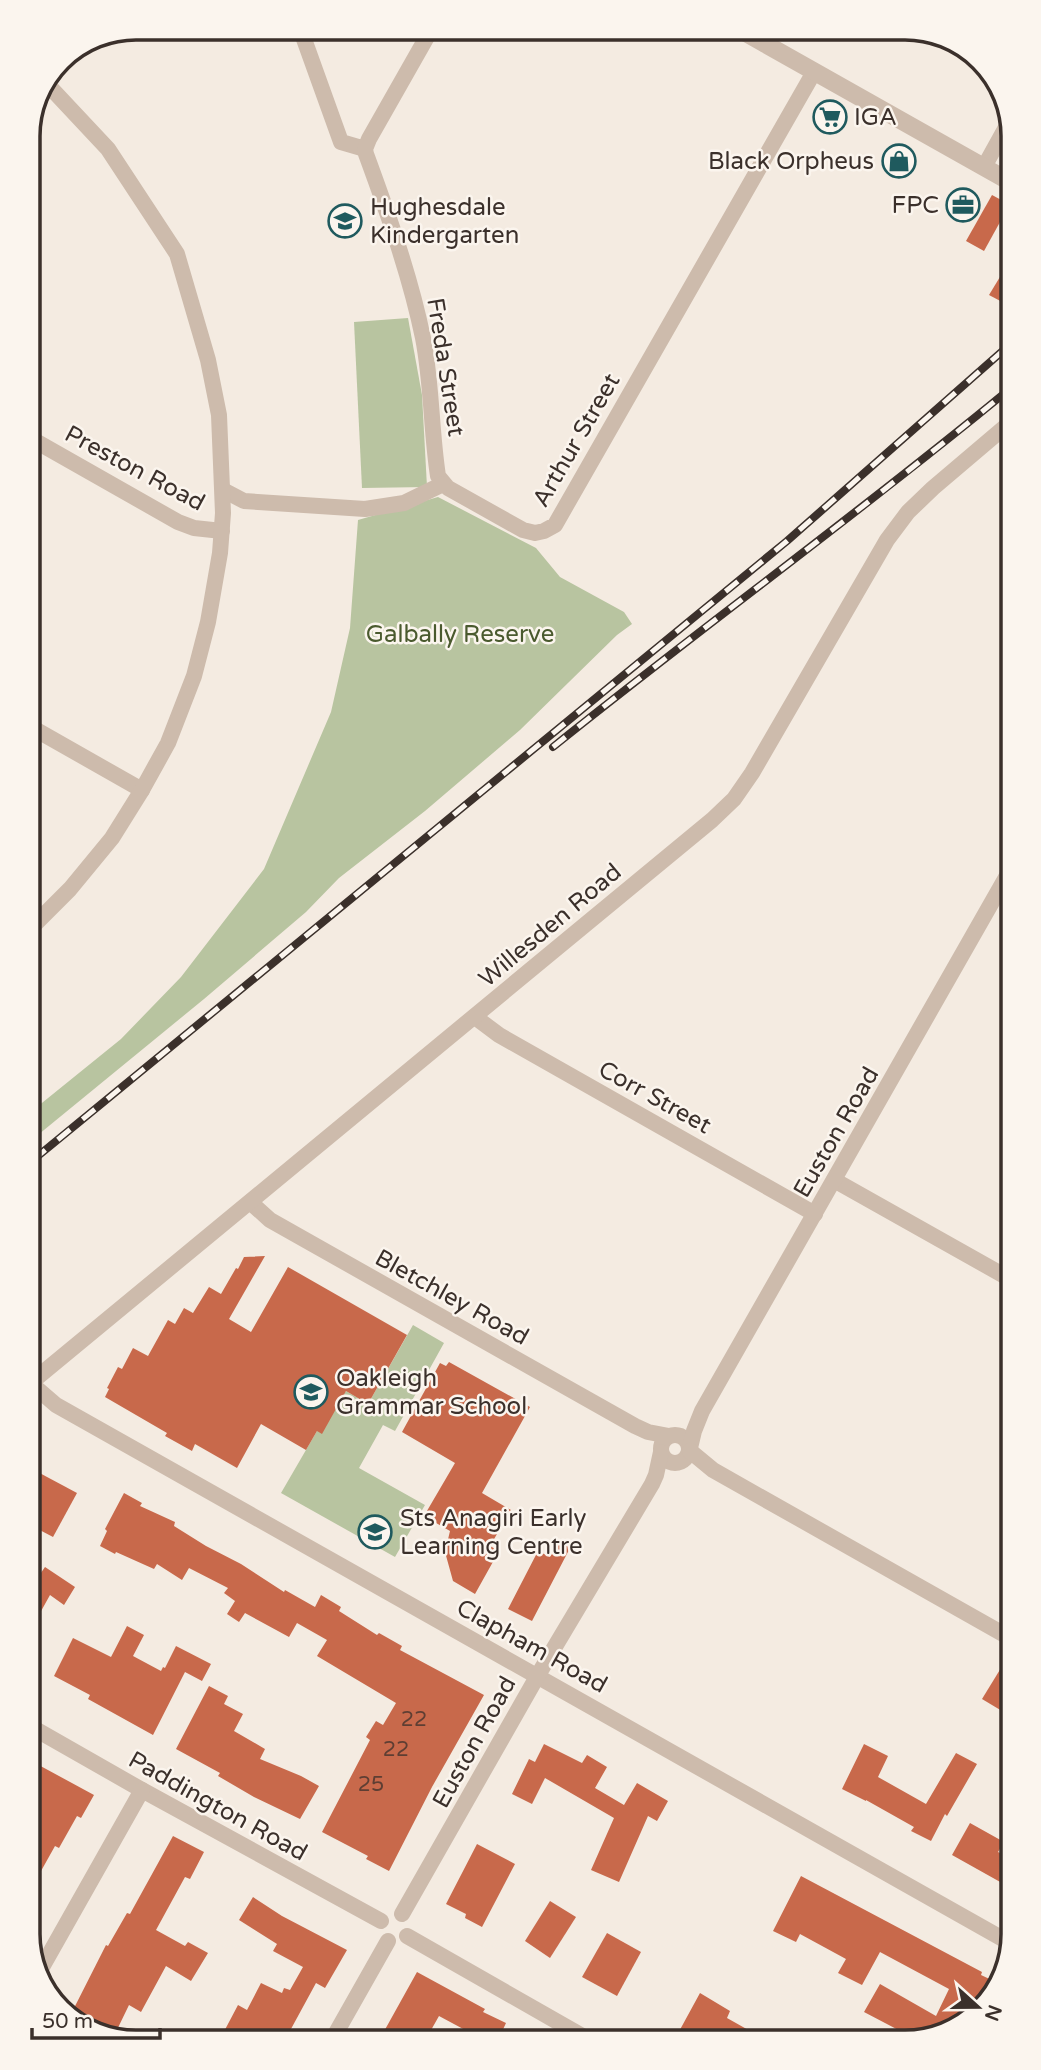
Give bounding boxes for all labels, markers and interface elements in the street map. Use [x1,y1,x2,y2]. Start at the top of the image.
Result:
supermarket icon: IGA [811,98,849,136]
place label: IGA [854,103,897,132]
shop icon: Black Orpheus [880,142,918,180]
place label: Black Orpheus [708,147,874,176]
office icon: FPC [944,186,982,224]
place label: FPC [892,191,939,220]
place label: Hughesdale Kindergarten [370,193,519,250]
school or university icon: Hughesdale Kindergarten [326,202,364,240]
street label: Freda Street [420,296,471,438]
street label: Arthur Street [527,368,626,512]
street label: Preston Road [60,419,210,518]
park label: Galbally Reserve [366,620,554,649]
street label: Willesden Road [473,857,627,993]
street label: Corr Street [593,1055,716,1140]
street label: Euston Road [787,1062,885,1203]
street label: Bletchley Road [370,1243,534,1352]
place label: Oakleigh Grammar School [336,1364,527,1421]
school or university icon: Oakleigh Grammar School [292,1373,330,1411]
place label: Sts Anagiri Early Learning Centre [400,1504,586,1561]
school or university icon: Sts Anagiri Early Learning Centre [356,1513,394,1551]
street label: Clapham Road [451,1593,612,1700]
street label: Euston Road [426,1671,522,1813]
house number: 22 [401,1707,427,1732]
house number: 22 [383,1737,409,1762]
street label: Paddington Road [123,1745,312,1868]
house number: 25 [358,1772,384,1797]
north arrow [943,1972,1013,2042]
scale bar [32,1996,159,2040]
text: N [980,2002,1006,2024]
text: 50 m [42,2009,93,2034]

